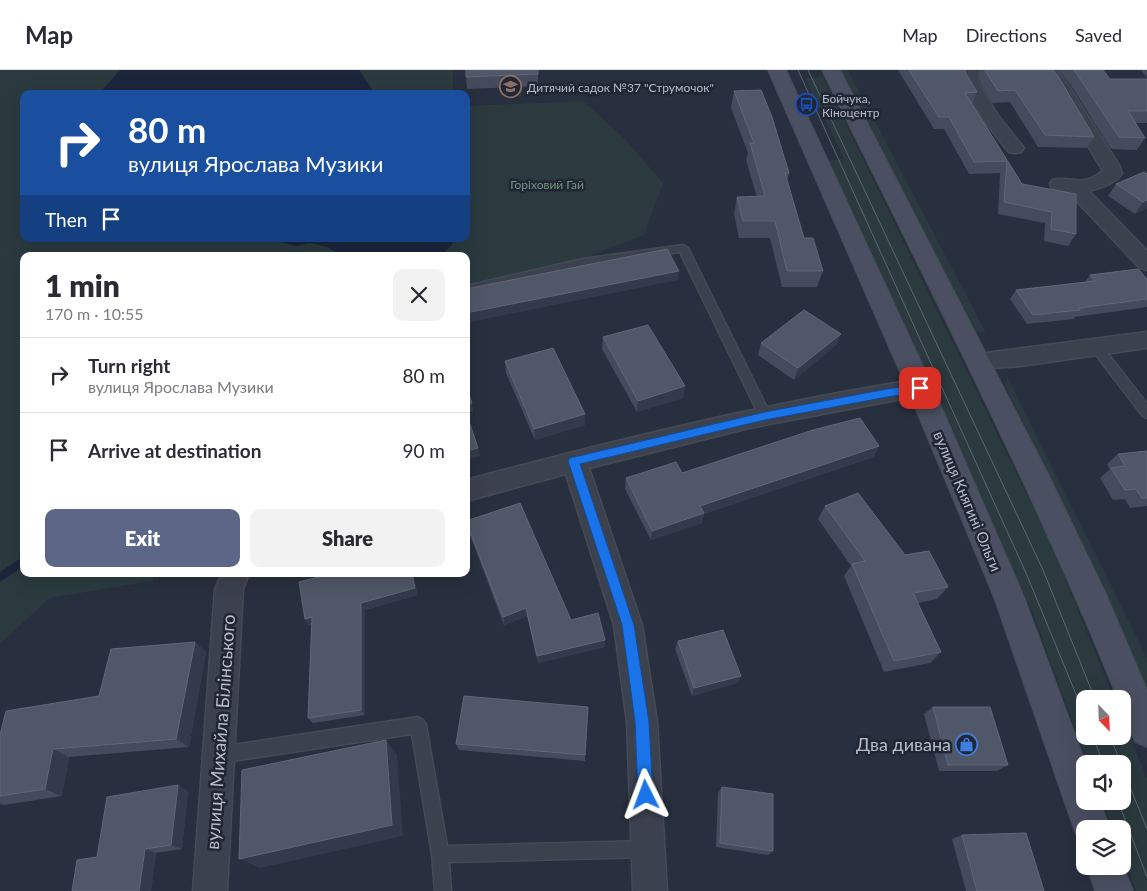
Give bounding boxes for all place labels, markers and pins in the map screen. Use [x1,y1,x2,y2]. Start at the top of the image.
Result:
school or university icon: Дитячий садок №37 "Струмочок" [499,75,523,99]
place label: Дитячий садок №37 "Струмочок" [527,80,714,95]
place label: Бойчука, Кіноцентр [822,91,880,120]
bus stop icon: Бойчука, Кіноцентр [794,93,818,117]
pin [899,367,941,409]
shop icon: Два дивана [955,732,979,756]
place label: Два дивана [856,733,951,755]

